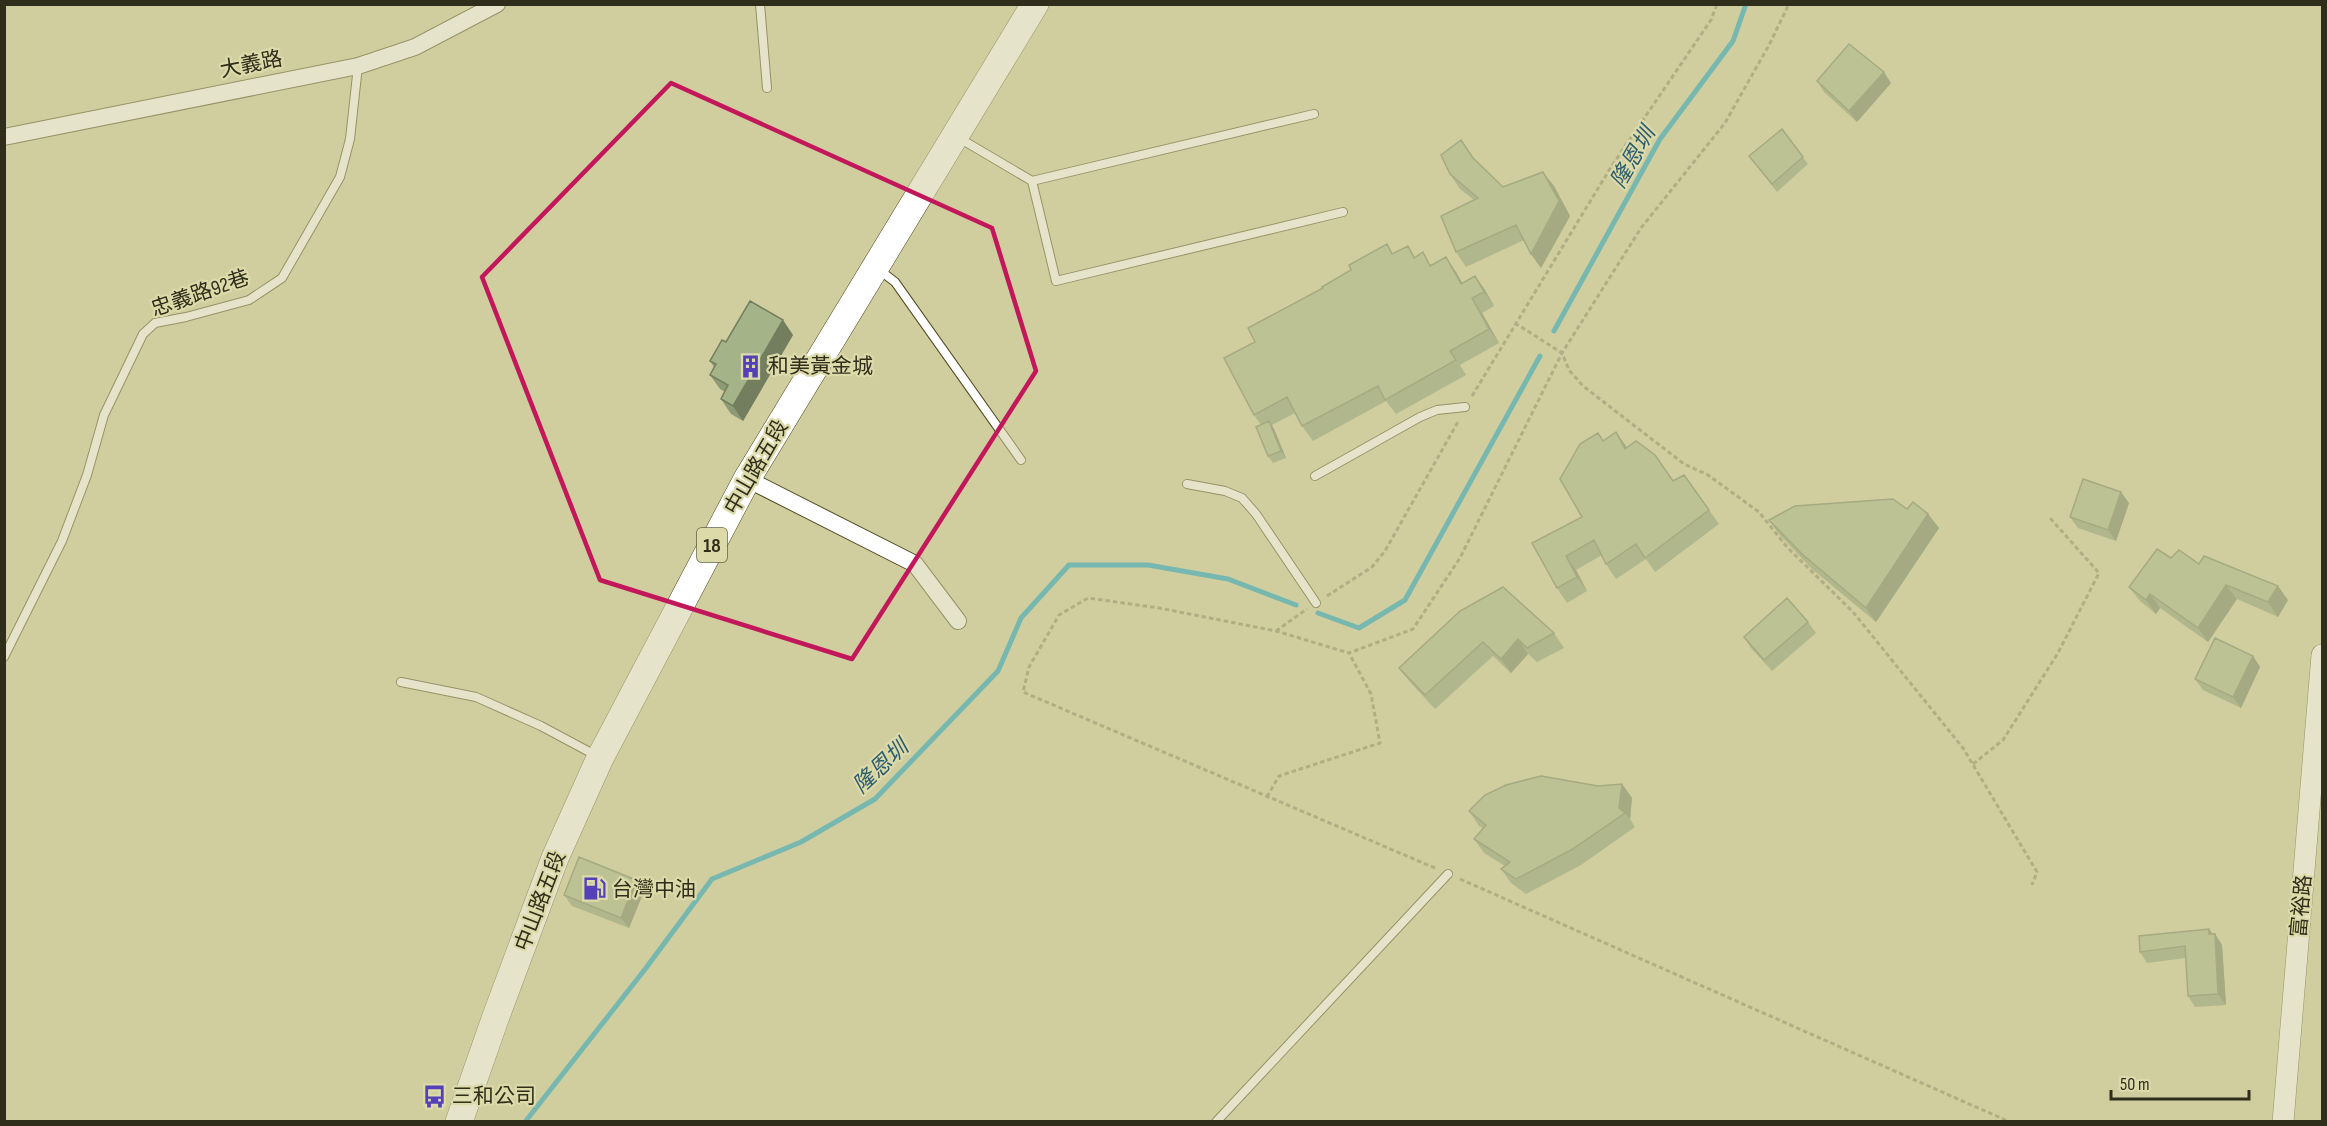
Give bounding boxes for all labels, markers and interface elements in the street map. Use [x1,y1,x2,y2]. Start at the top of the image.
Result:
street label: 大義路 [218,46,284,83]
water label: 隆恩圳 [1605,120,1663,193]
street label: 忠義路92巷 [148,265,252,322]
building icon: 和美黃金城 [737,353,763,379]
place label: 和美黃金城 [768,354,873,379]
street label: 中山路五段 [719,416,794,519]
road number: 18 [697,528,727,562]
water label: 隆恩圳 [848,733,917,799]
street label: 中山路五段 [510,848,571,955]
street label: 富裕路 [2286,874,2317,939]
fuel station icon: 台灣中油 [581,876,607,902]
place label: 台灣中油 [612,877,696,902]
scale bar [2111,1063,2249,1101]
text: 50 m [2120,1074,2150,1095]
bus stop icon: 三和公司 [421,1083,447,1109]
place label: 三和公司 [452,1084,536,1109]

